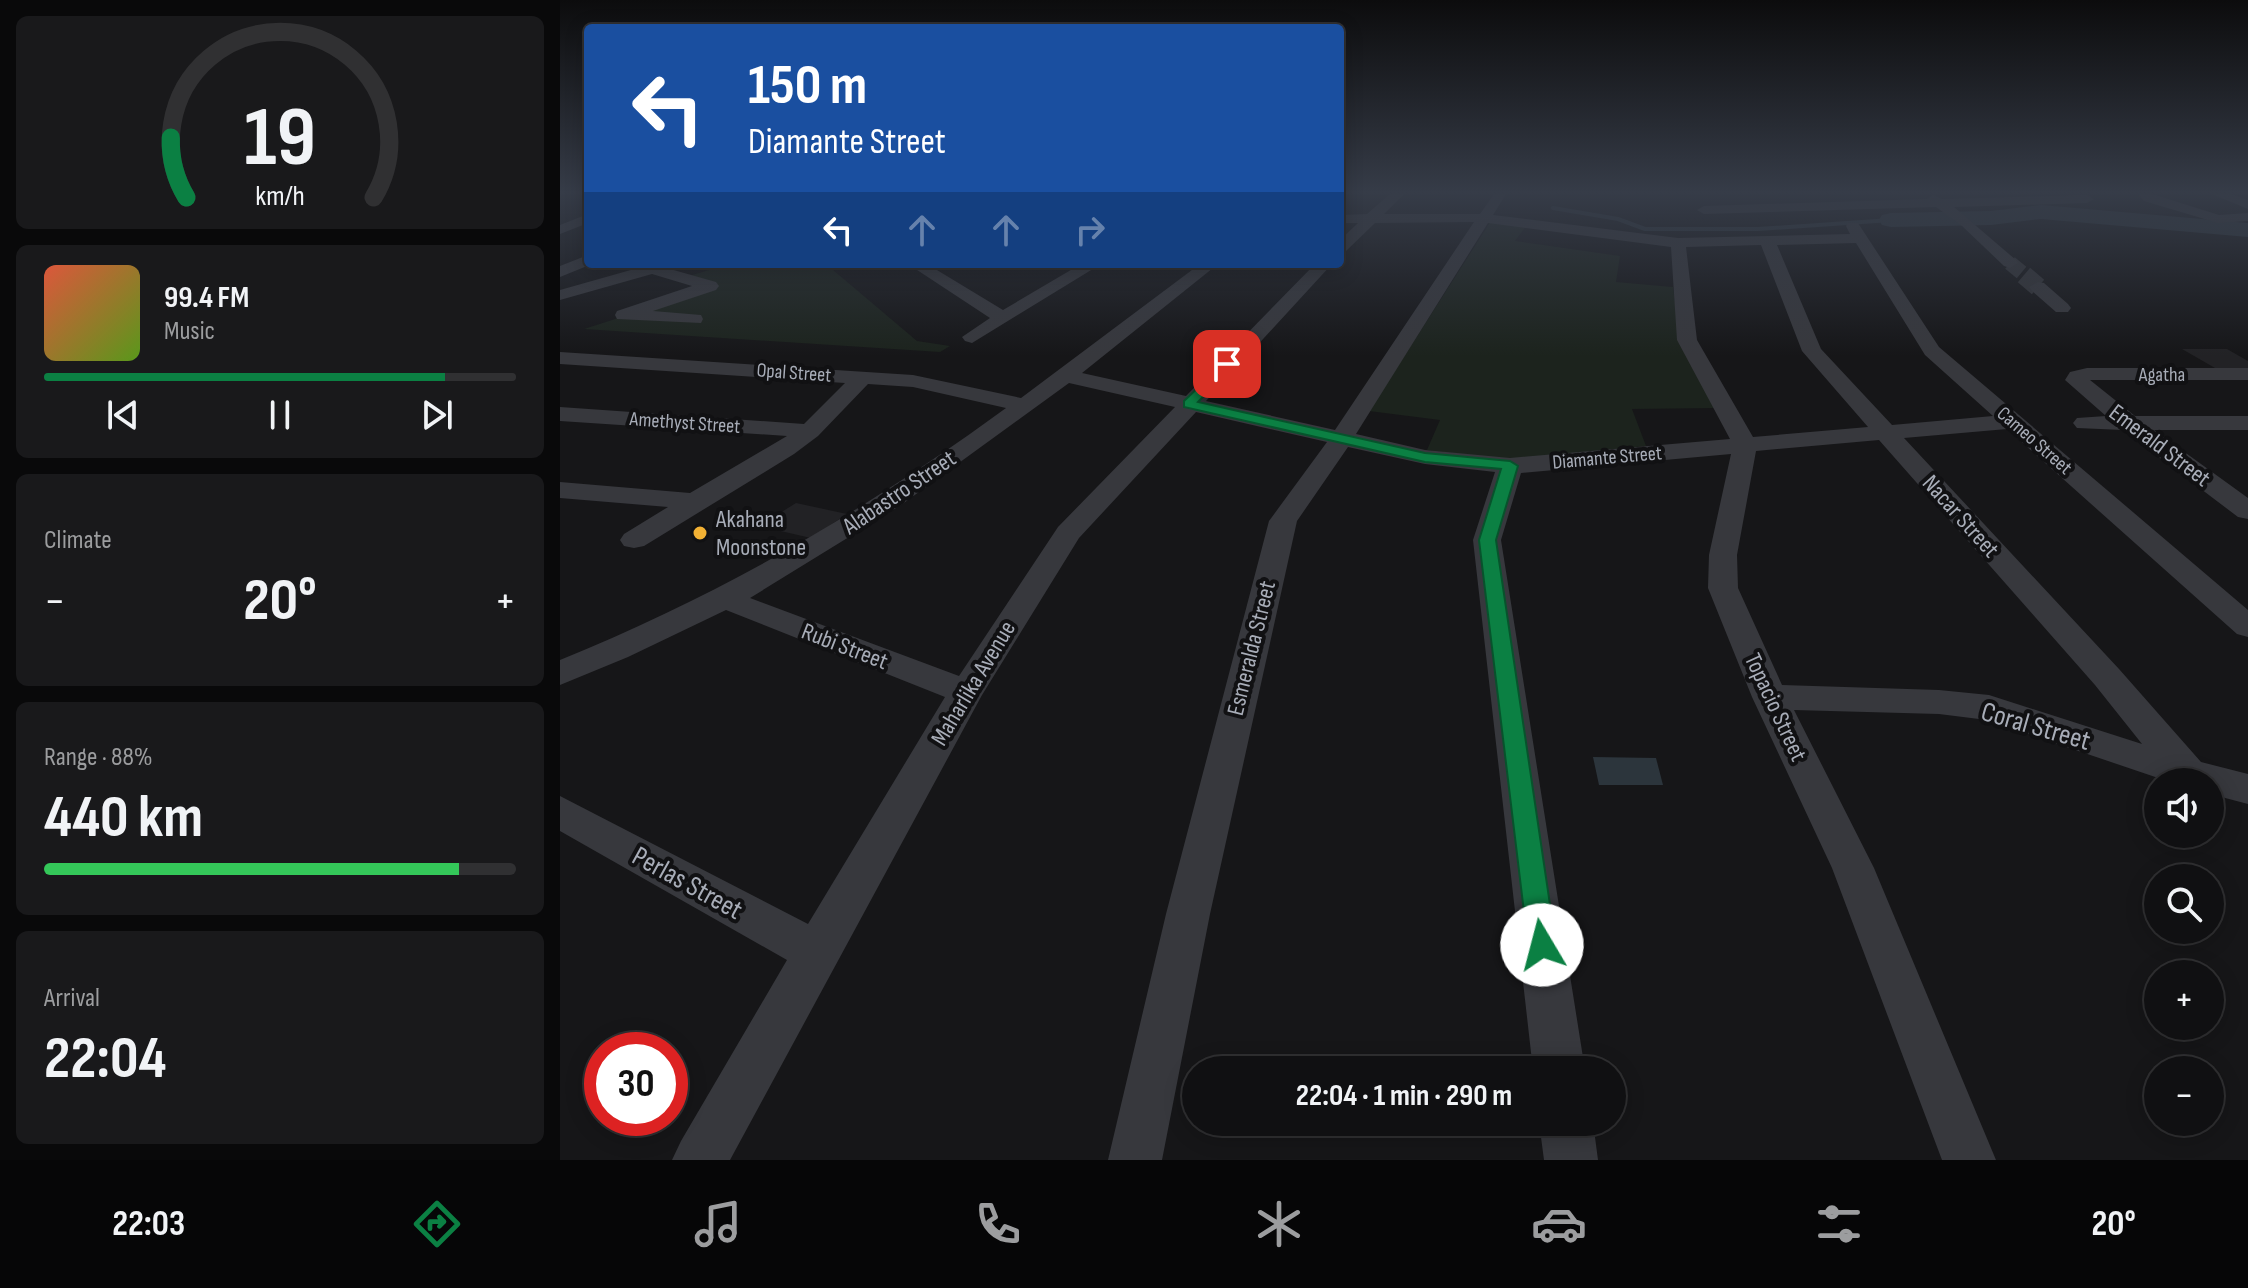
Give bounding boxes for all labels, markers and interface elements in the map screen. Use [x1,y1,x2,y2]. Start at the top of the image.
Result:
text: 150 m [748,53,867,120]
icon: left [616,56,720,160]
text: 19 [244,89,316,189]
text: Diamante Street [748,121,946,164]
text: km/h [255,180,305,215]
icon: left [816,208,860,252]
icon: ahead [900,208,944,252]
icon: ahead [984,208,1028,252]
icon: right [1068,208,1112,252]
text: 99.4 FM [164,280,249,316]
text: Music [164,316,215,347]
pin [1193,330,1261,398]
icon: arrive [1205,342,1249,386]
street label: Opal Street [756,358,832,388]
street label: Agatha [2138,363,2185,387]
icon: previous [101,393,145,437]
icon: pause [258,393,302,437]
icon: next [415,393,459,437]
street label: Emerald Street [2103,398,2216,493]
street label: Cameo Street [1992,402,2077,480]
street label: Amethyst Street [628,407,741,439]
street label: Diamante Street [1551,441,1663,475]
street label: Alabastro Street [836,444,961,541]
street label: Nacar Street [1916,469,2005,564]
place label: Akahana Moonstone [715,505,806,562]
marker: Akahana Moonstone [691,524,709,542]
text: Climate [44,525,112,556]
text: 20° [243,565,317,637]
text: − [44,575,66,628]
text: + [494,575,516,628]
street label: Esmeralda Street [1221,578,1282,718]
street label: Maharlika Avenue [925,616,1022,751]
street label: Rubi Street [798,617,892,676]
street label: Topacio Street [1738,649,1813,766]
street label: Coral Street [1977,695,2094,758]
text: Range · 88% [44,742,153,773]
map controls [2144,768,2224,1136]
button: sound [2144,768,2224,848]
text: 440 km [44,782,203,854]
street label: Perlas Street [626,840,748,927]
button: search [2144,864,2224,944]
position arrow [1500,903,1584,987]
button: + [2144,960,2224,1040]
text: Arrival [44,983,100,1014]
text: 22:04 [44,1023,166,1095]
speed limit sign: 30 [584,1032,688,1136]
button: − [2144,1056,2224,1136]
text: 22:04 · 1 min · 290 m [1296,1078,1512,1114]
icon: directions [409,1196,465,1252]
icon: music [690,1196,746,1252]
icon: phone [970,1196,1026,1252]
icon: climate [1251,1196,1307,1252]
icon: car [1531,1196,1587,1252]
icon: filters [1811,1196,1867,1252]
text: 22:03 [112,1203,185,1246]
text: 20° [2092,1203,2136,1246]

